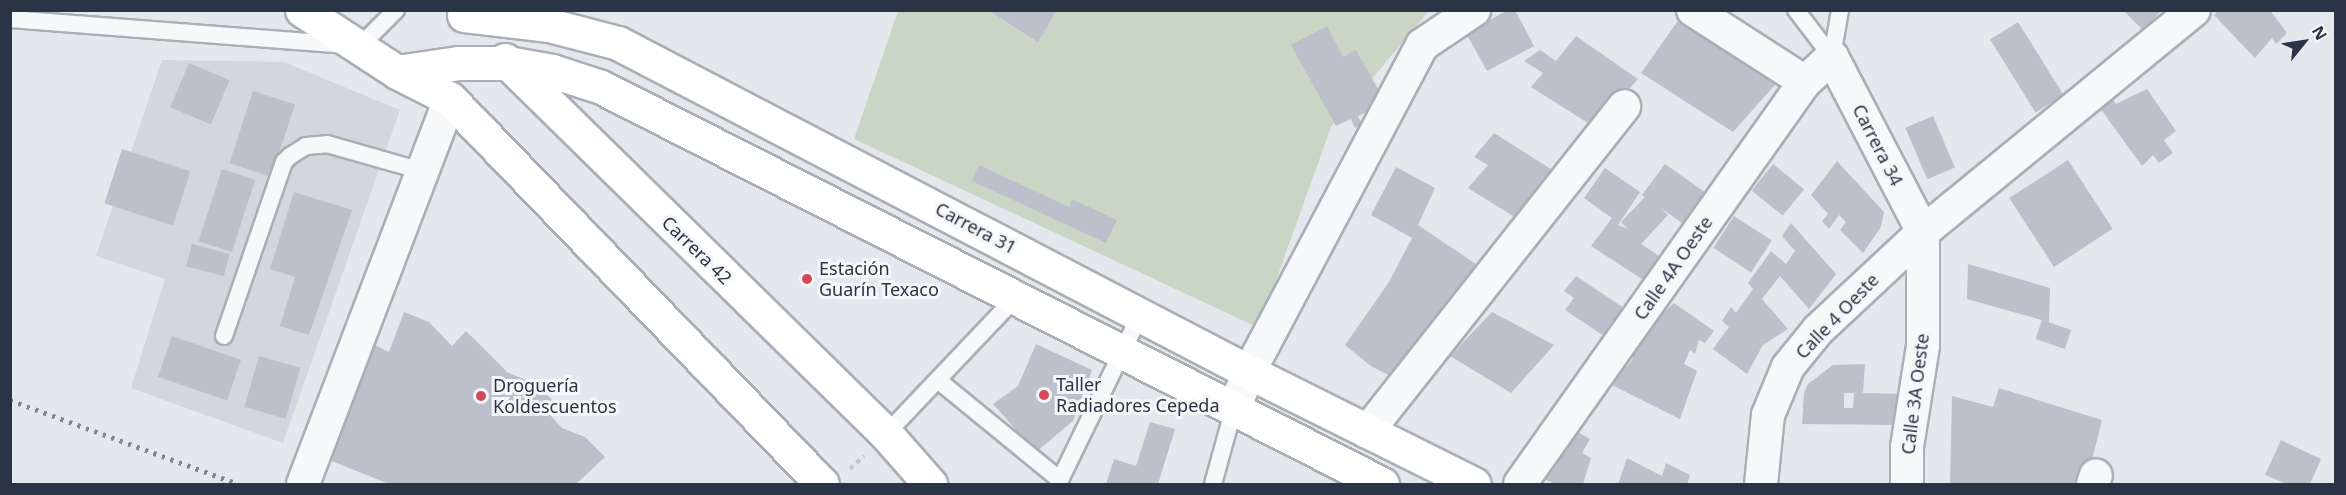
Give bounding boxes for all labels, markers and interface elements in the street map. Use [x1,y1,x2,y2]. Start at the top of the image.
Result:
north arrow [2274,12,2334,72]
text: N [2307,22,2332,44]
street label: Carrera 34 [1848,101,1908,189]
street label: Carrera 31 [932,198,1020,258]
street label: Carrera 42 [658,211,736,289]
street label: Calle 4A Oeste [1629,212,1717,324]
place label: Estación Guarín Texaco [819,258,939,300]
street label: Calle 4 Oeste [1791,269,1883,363]
marker: Estación Guarín Texaco [800,272,814,286]
street label: Calle 3A Oeste [1897,332,1933,456]
place label: Taller Radiadores Cepeda [1056,374,1220,416]
place label: Droguería Koldescuentos [493,375,617,418]
marker: Taller Radiadores Cepeda [1037,388,1051,402]
marker: Droguería Koldescuentos [474,389,488,403]

